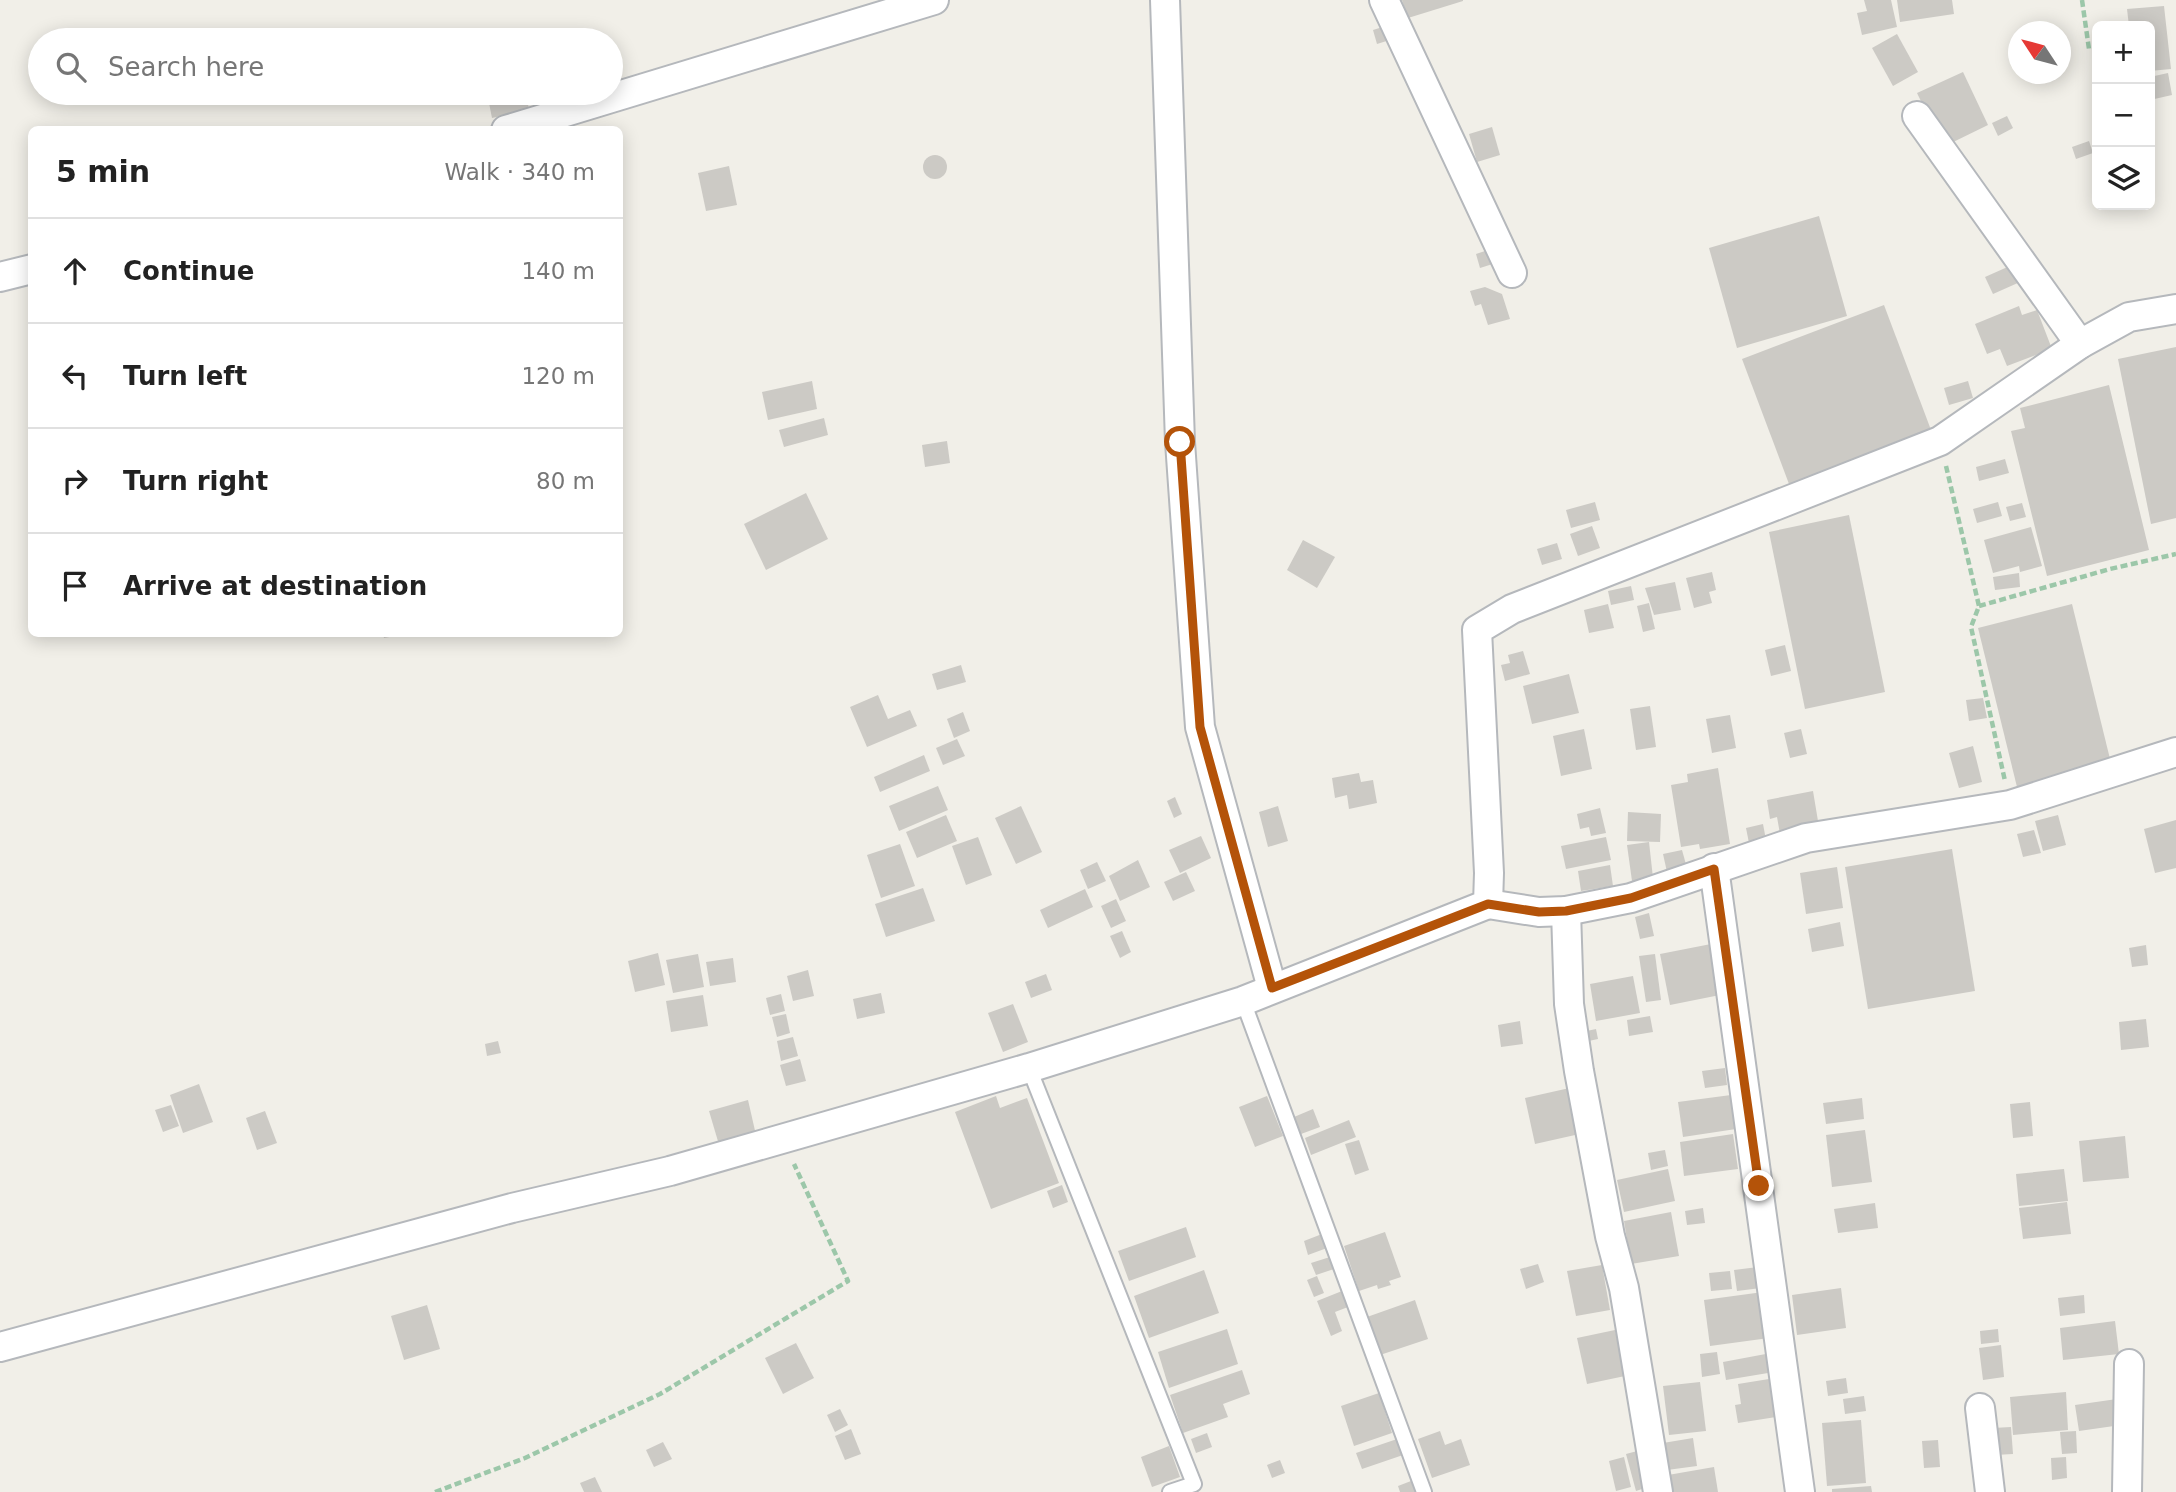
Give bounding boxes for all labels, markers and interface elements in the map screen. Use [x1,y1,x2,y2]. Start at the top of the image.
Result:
north arrow [2008,21,2071,84]
map controls [2092,21,2155,210]
button: + [2092,21,2155,84]
search box [28,28,623,105]
icon: search [52,48,90,86]
text: Search here [108,52,264,82]
button: − [2092,84,2155,147]
button: layers [2092,147,2155,210]
text: 5 min [56,154,150,189]
text: Walk · 340 m [444,159,595,185]
icon: ahead [56,252,94,290]
text: Continue [123,256,254,286]
text: 140 m [521,258,595,284]
icon: left [56,357,94,395]
text: Turn left [123,361,247,391]
text: 120 m [521,363,595,389]
route start [1164,426,1195,457]
icon: right [56,462,94,500]
text: Turn right [123,466,268,496]
text: 80 m [536,468,595,494]
icon: arrive [56,567,94,605]
text: Arrive at destination [123,571,427,601]
route end [1743,1170,1774,1201]

